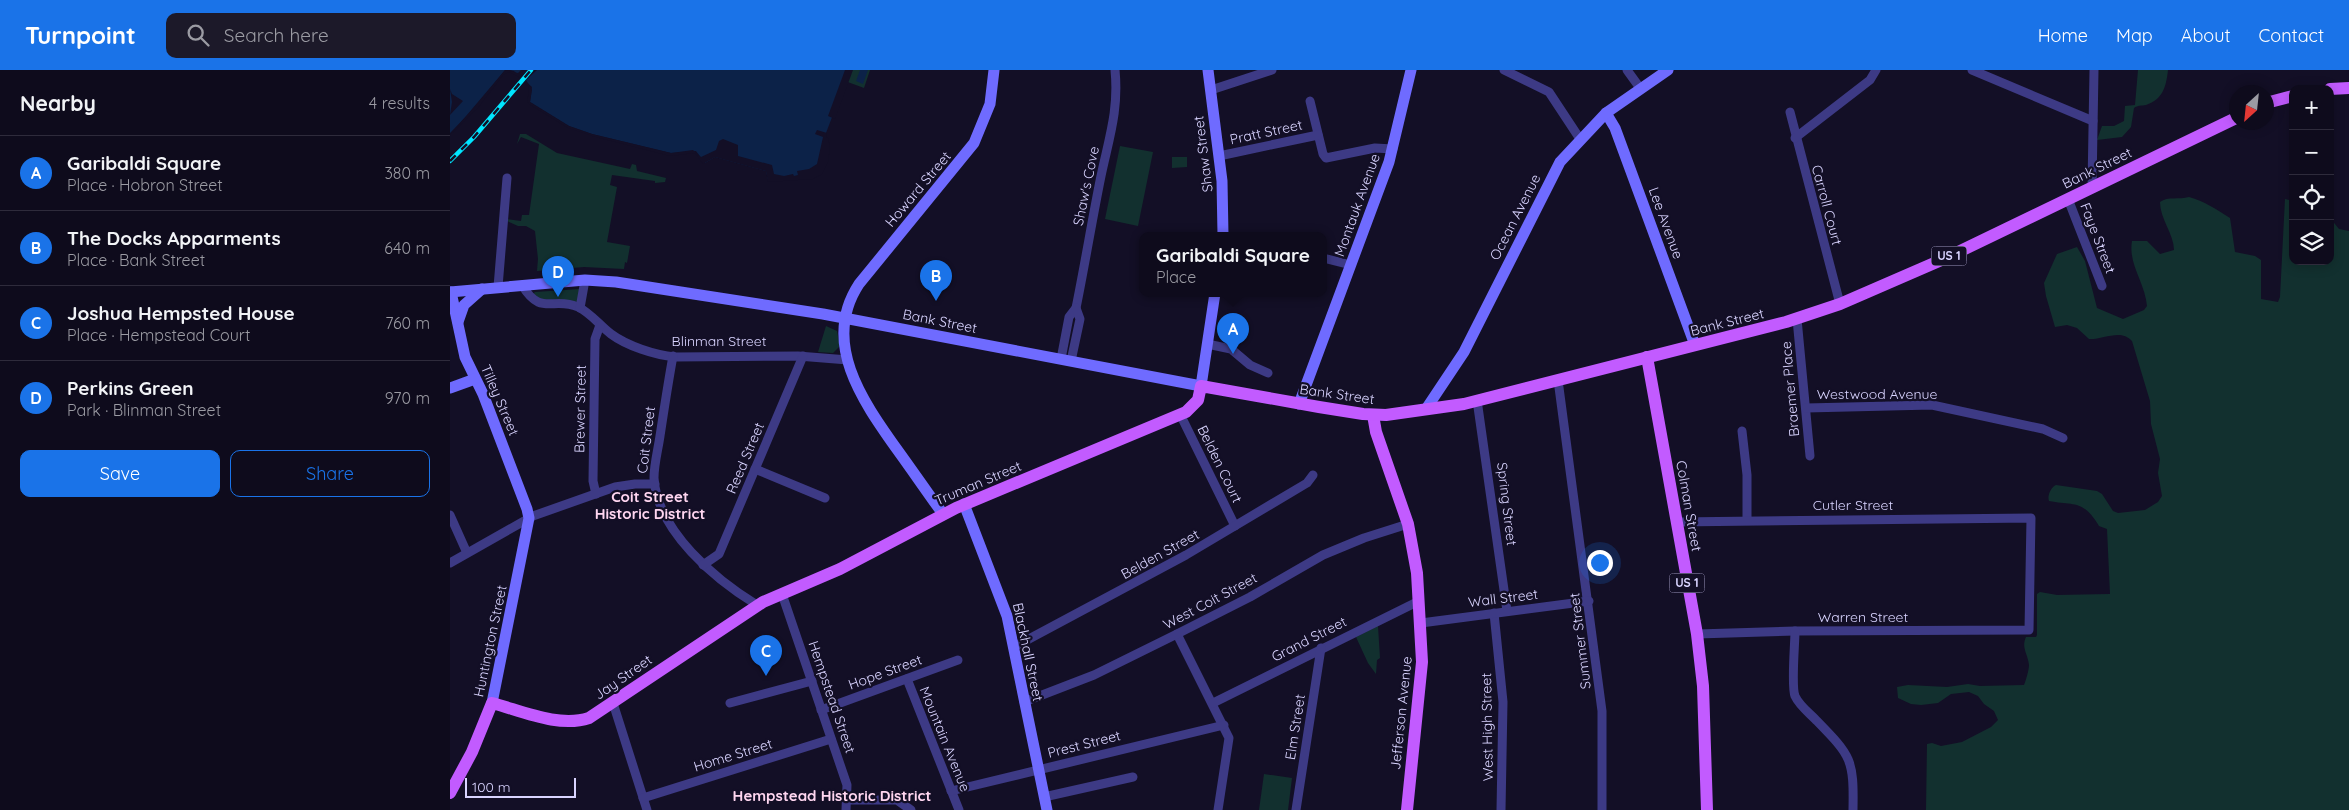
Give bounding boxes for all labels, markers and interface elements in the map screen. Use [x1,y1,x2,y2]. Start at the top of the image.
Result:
search box [166,13,516,58]
text: Turnpoint [25,20,136,50]
icon: search [184,21,212,49]
text: Search here [224,23,329,47]
text: Home [2038,24,2088,47]
text: Map [2116,24,2153,47]
text: About [2181,24,2231,47]
text: Contact [2259,24,2324,47]
north arrow [2229,85,2274,130]
map controls [2289,85,2334,265]
button: + [2289,85,2334,130]
text: Nearby [20,90,96,116]
text: 4 results [369,93,430,113]
street label: Shaw Street [1189,115,1217,193]
street label: Pratt Street [1228,115,1304,148]
button: − [2289,130,2334,175]
street label: Bank Street [2059,143,2135,193]
street label: Shaw's Cove [1069,145,1103,227]
street label: Howard Street [881,147,955,231]
text: Garibaldi Square [67,151,221,175]
street label: Montauk Avenue [1330,151,1384,259]
text: A [31,163,41,183]
text: 380 m [384,163,430,183]
street label: Carroll Court [1808,163,1846,247]
street label: Ocean Avenue [1486,171,1544,263]
text: Place · Hobron Street [67,175,223,195]
button: locate [2289,175,2334,220]
street label: Lee Avenue [1645,185,1687,261]
street label: Faye Street [2076,200,2120,276]
button: layers [2289,220,2334,265]
text: The Docks Apparments [67,226,281,250]
popup [1139,232,1327,297]
text: B [31,238,41,258]
text: 640 m [384,238,430,258]
text: Garibaldi Square [1156,243,1310,267]
road number: US 1 [1932,247,1966,266]
text: Place · Bank Street [67,250,205,270]
pin: D [542,256,574,297]
pin: B [920,260,952,301]
text: Place [1156,267,1196,287]
text: Joshua Hempsted House [67,301,295,325]
street label: Bank Street [1688,304,1766,340]
street label: Bank Street [901,305,979,337]
text: C [31,313,41,333]
text: 760 m [385,313,430,333]
pin: A [1217,313,1249,354]
text: Place · Hempstead Court [67,325,250,345]
street label: Blinman Street [672,332,767,350]
street label: Braemer Place [1777,340,1803,438]
street label: Tilley Street [477,362,523,439]
street label: Brewer Street [570,365,590,453]
text: Perkins Green [67,376,194,400]
street label: Bank Street [1298,380,1376,408]
street label: Westwood Avenue [1817,385,1937,403]
text: D [30,388,42,408]
text: 970 m [385,388,430,408]
text: Park · Blinman Street [67,400,221,420]
street label: Coit Street [633,405,659,475]
street label: Reed Street [722,419,768,496]
street label: Belden Court [1193,422,1247,506]
button: Save [20,450,220,497]
button: Share [230,450,430,497]
street label: Truman Street [932,457,1024,509]
street label: Colman Street [1672,459,1706,553]
street label: Spring Street [1493,461,1521,547]
district label: Coit Street Historic District [595,487,705,523]
street label: Cutler Street [1813,496,1893,514]
street label: Belden Street [1118,525,1202,583]
your location [1587,550,1613,576]
street label: West Coit Street [1160,569,1260,633]
road number: US 1 [1670,573,1704,592]
street label: Huntington Street [469,583,511,699]
street label: Wall Street [1467,585,1539,611]
street label: Summer Street [1565,592,1595,690]
street label: Blackhall Street [1009,601,1047,703]
street label: Warren Street [1818,608,1908,626]
street label: Grand Street [1268,612,1350,666]
pin: C [750,635,782,676]
street label: Hempstead Street [804,639,860,756]
street label: Jay Street [591,650,656,703]
street label: Hope Street [846,650,925,694]
street label: Jefferson Avenue [1386,655,1416,771]
street label: West High Street [1477,673,1497,781]
street label: Mountain Avenue [916,684,974,794]
street label: Elm Street [1281,693,1309,761]
street label: Prest Street [1046,726,1123,762]
street label: Home Street [691,734,775,775]
scale bar [465,775,576,798]
text: 100 m [472,778,510,796]
district label: Hempstead Historic District [733,786,931,805]

